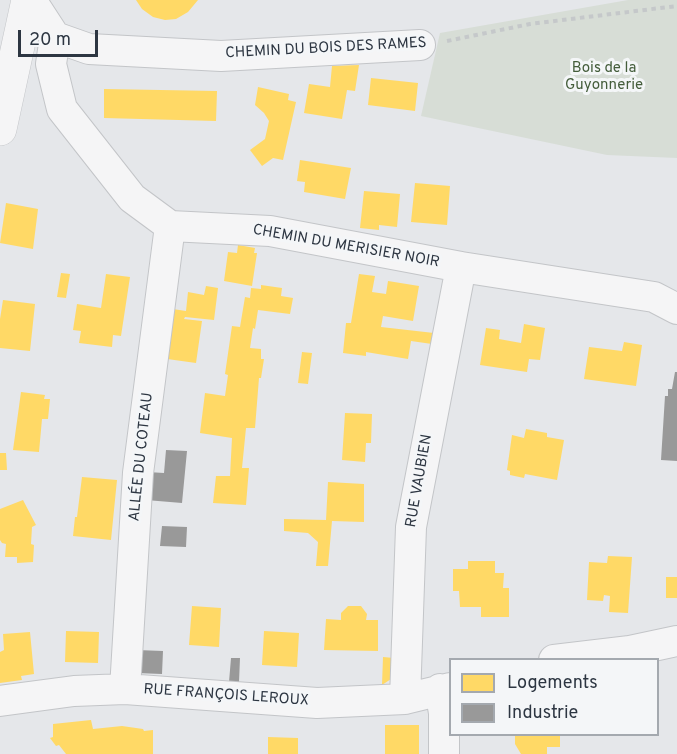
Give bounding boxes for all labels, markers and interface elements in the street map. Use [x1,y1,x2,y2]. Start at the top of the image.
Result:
scale bar [21,18,100,56]
text: 20 m [29,29,71,52]
street label: CHEMIN DU BOIS DES RAMES [225,35,427,63]
park label: Bois de la Guyonnerie [565,60,643,95]
street label: CHEMIN DU MERISIER NOIR [251,222,441,272]
street label: ALLÉE DU COTEAU [126,392,158,522]
street label: RUE VAUBIEN [403,433,437,529]
legend [449,658,659,736]
text: Logements [507,672,598,695]
street label: RUE FRANÇOIS LEROUX [143,681,309,711]
text: Industrie [507,702,578,725]

